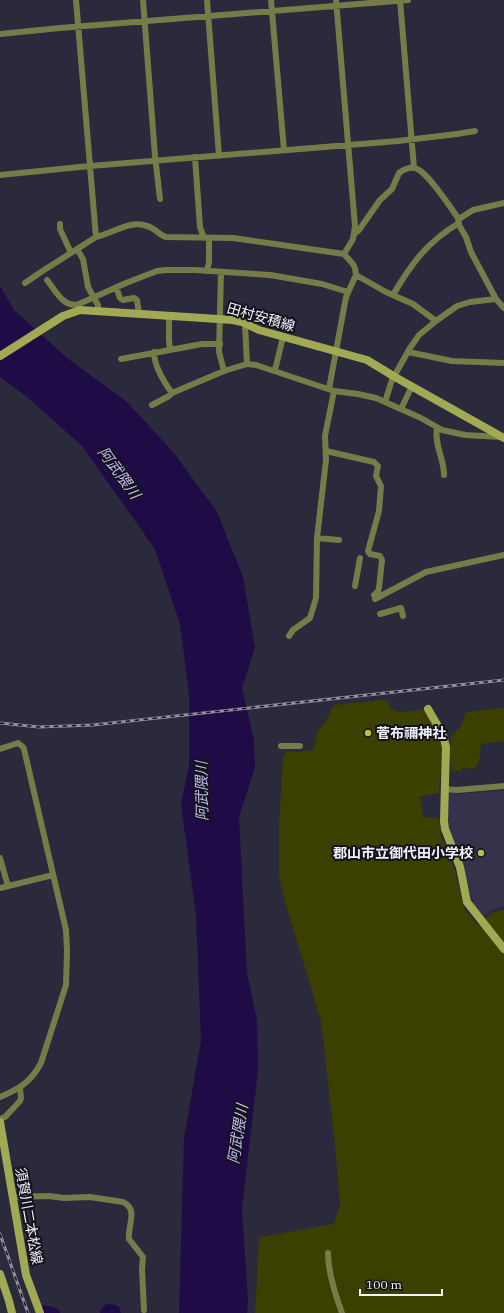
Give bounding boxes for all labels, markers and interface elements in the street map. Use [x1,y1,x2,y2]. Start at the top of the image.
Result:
street label: 田村安積線 [225,299,297,335]
water label: 阿武隈川 [94,443,146,504]
place label: 菅布禰神社 [376,724,446,742]
marker: 菅布禰神社 [363,728,373,738]
water label: 阿武隈川 [191,759,212,821]
place label: 郡山市立御代田小学校 [333,844,473,862]
marker: 郡山市立御代田小学校 [476,848,486,858]
water label: 阿武隈川 [223,1101,252,1165]
street label: 須賀川二本松線 [12,1166,46,1266]
scale bar [360,1271,442,1297]
text: 100 m [366,1277,402,1292]

